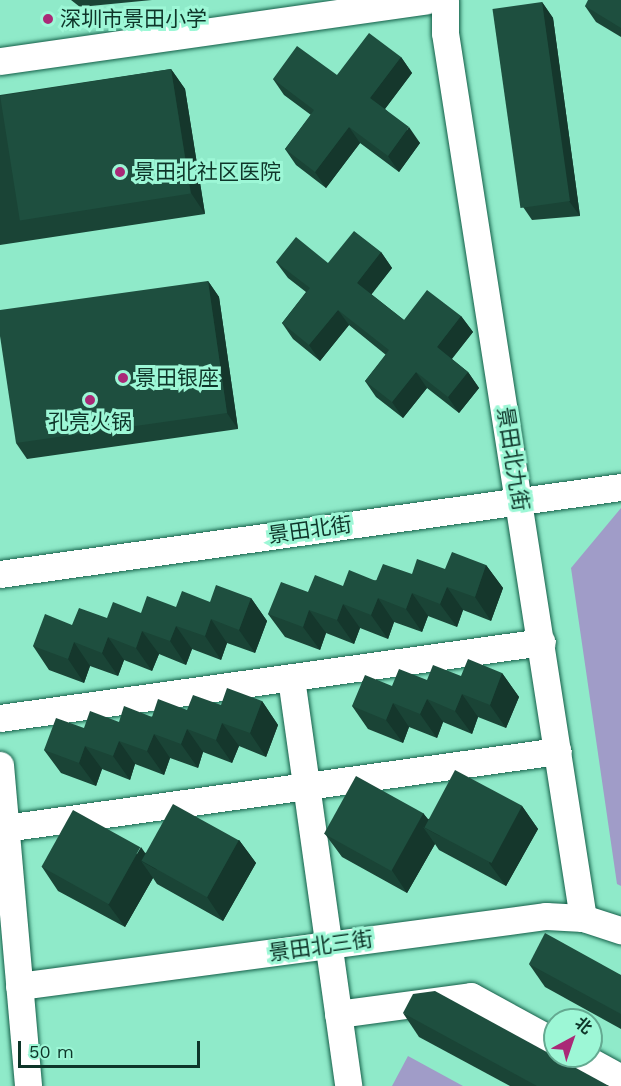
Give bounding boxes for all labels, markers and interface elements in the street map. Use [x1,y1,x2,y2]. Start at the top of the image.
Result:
place label: 深圳市景田小学 [60,6,207,32]
marker: 深圳市景田小学 [41,12,55,26]
place label: 景田北社区医院 [134,159,281,185]
marker: 景田北社区医院 [111,163,129,181]
place label: 景田银座 [135,365,219,391]
marker: 景田银座 [116,371,130,385]
marker: 孔亮火锅 [83,393,97,407]
street label: 景田北九街 [492,405,534,513]
place label: 孔亮火锅 [48,409,132,435]
street label: 景田北街 [267,512,353,548]
street label: 景田北三街 [267,926,375,966]
north arrow [543,1008,603,1068]
text: 北 [571,1013,596,1038]
scale bar [21,1029,202,1067]
text: 50 m [29,1041,74,1062]

